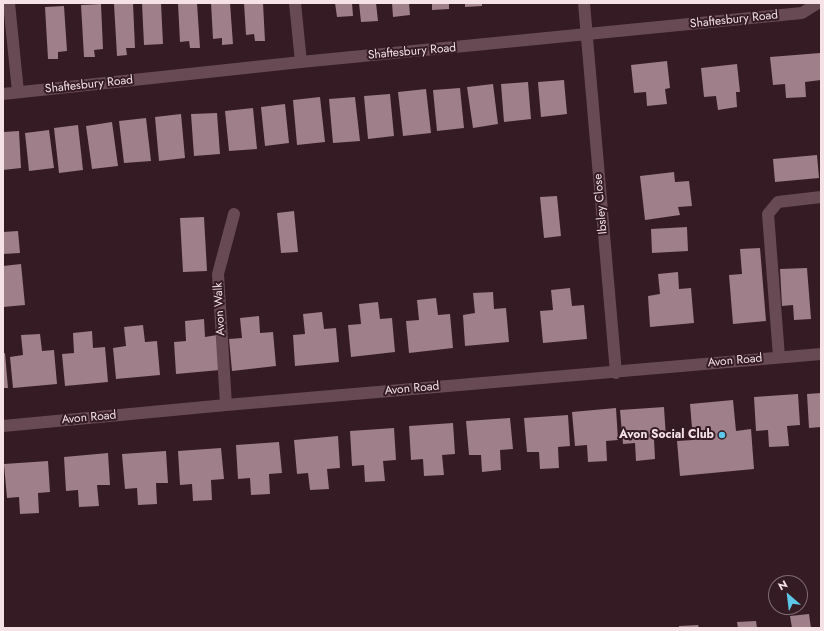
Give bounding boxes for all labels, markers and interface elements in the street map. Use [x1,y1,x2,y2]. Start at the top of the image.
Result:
street label: Shaftesbury Road [689,8,779,32]
street label: Shaftesbury Road [367,41,457,63]
street label: Shaftesbury Road [44,73,134,97]
street label: Ibsley Close [591,173,611,235]
street label: Avon Walk [211,282,229,336]
street label: Avon Road [707,351,763,371]
street label: Avon Road [384,379,440,399]
street label: Avon Road [61,408,117,428]
place label: Avon Social Club [619,428,714,442]
marker: Avon Social Club [717,430,727,440]
north arrow [768,575,808,615]
text: N [775,576,790,594]

